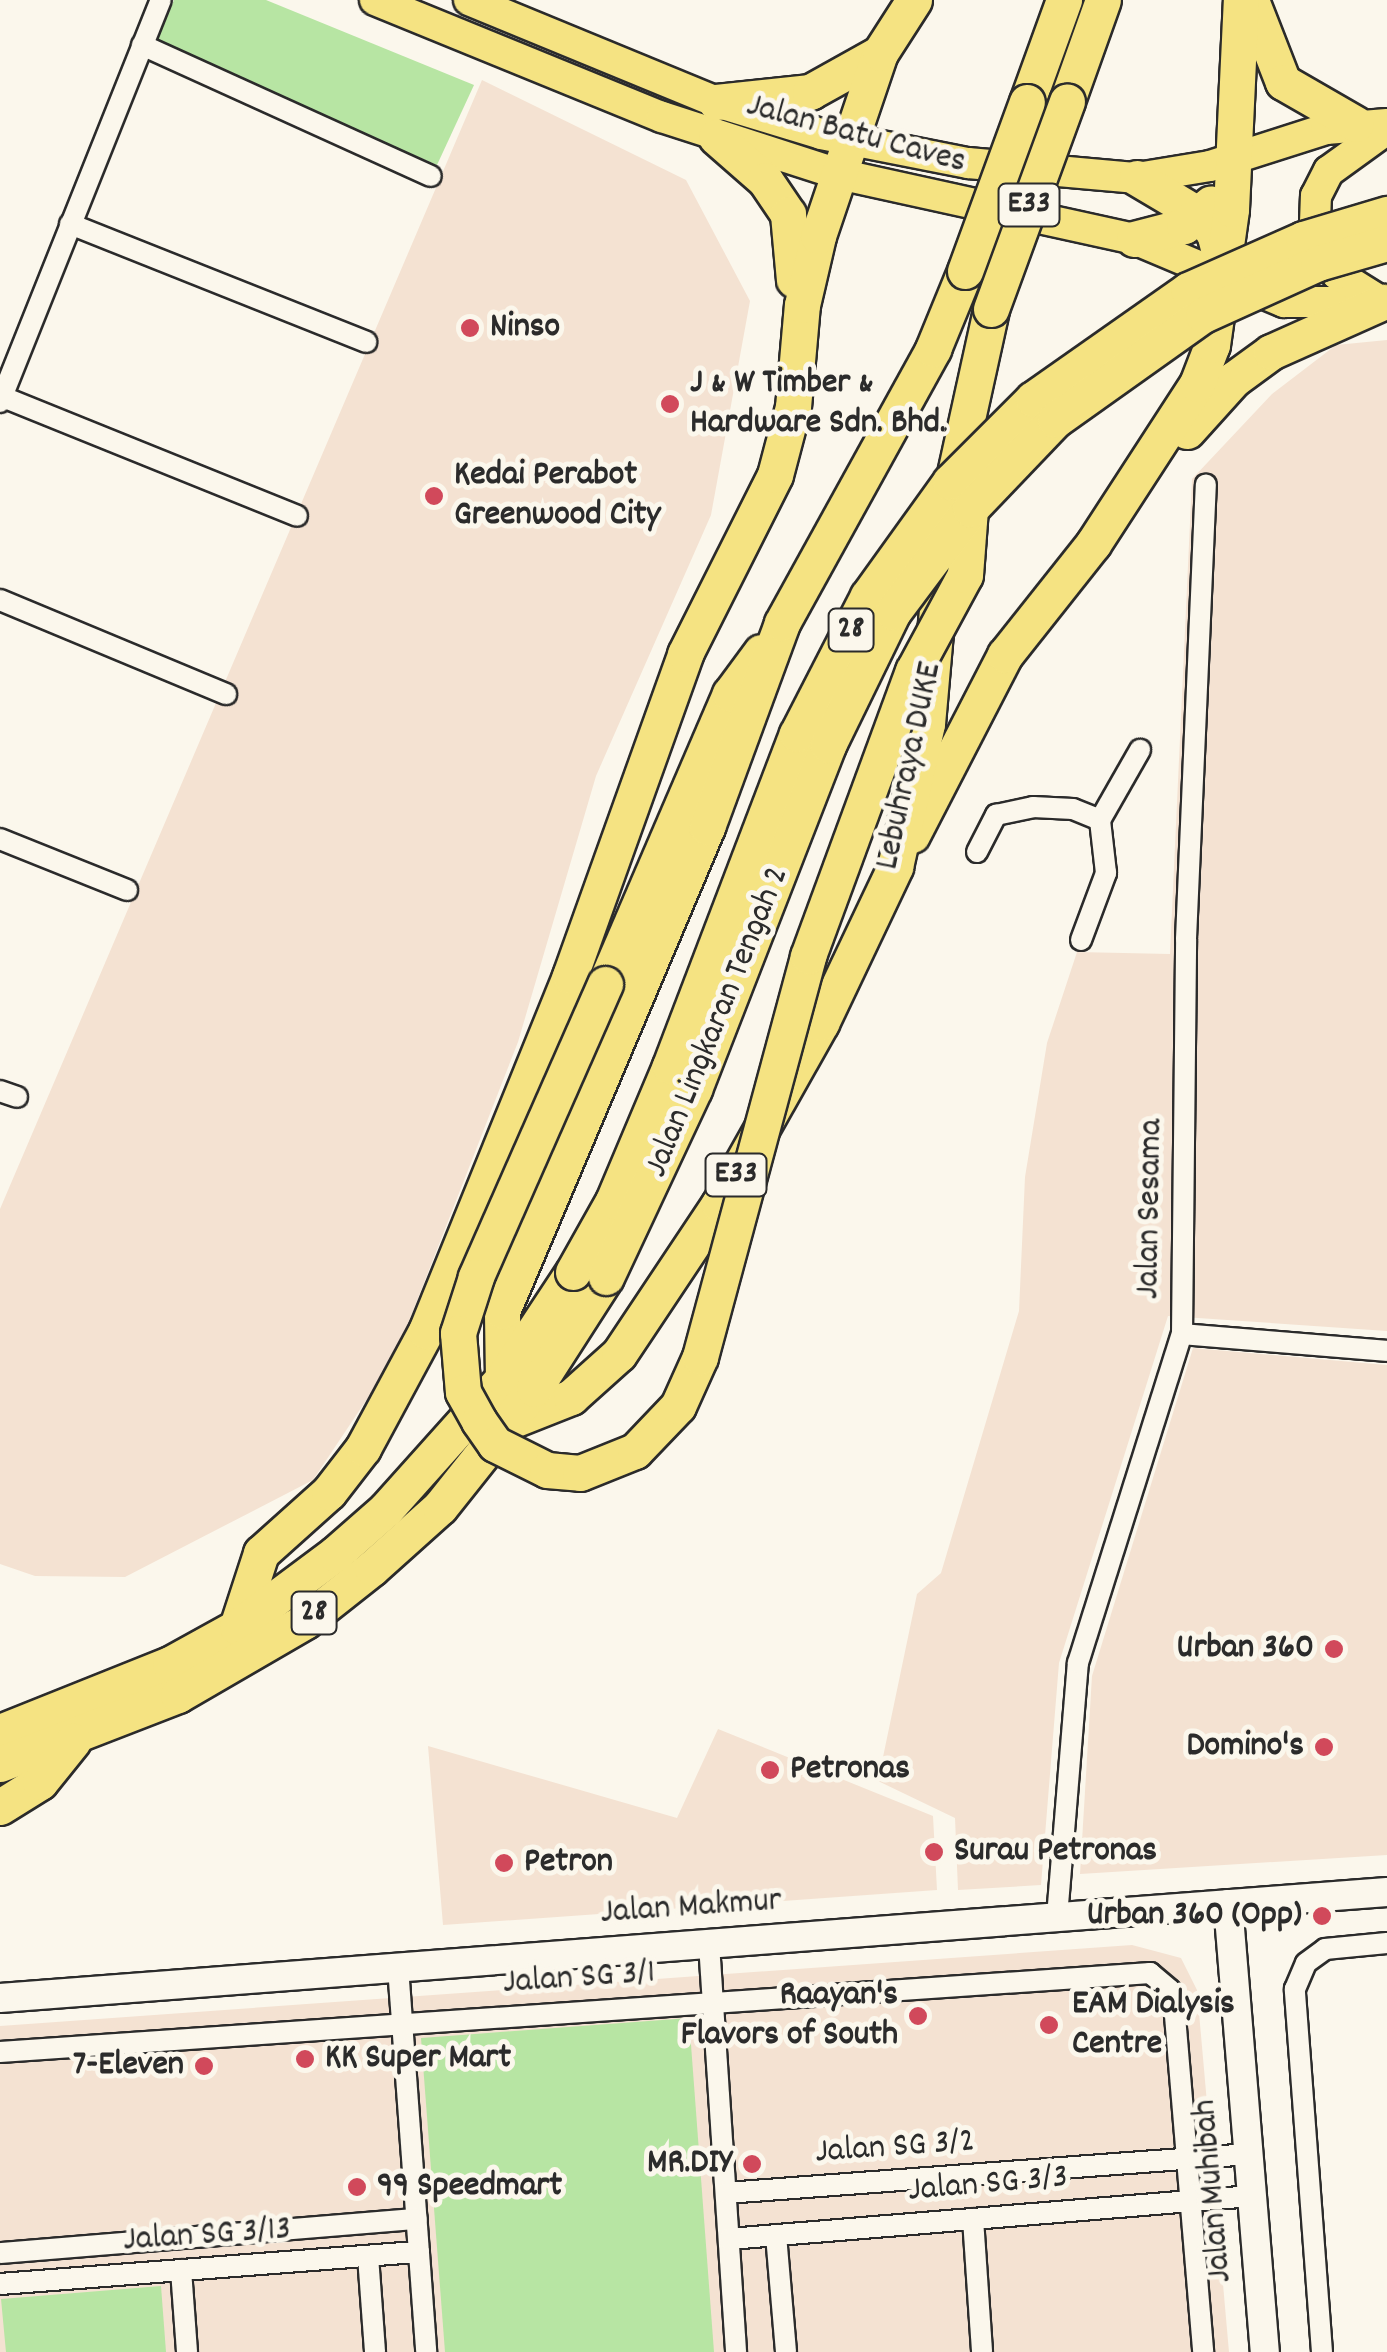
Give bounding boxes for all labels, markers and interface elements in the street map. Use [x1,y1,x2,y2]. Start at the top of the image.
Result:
street label: Jalan Batu Caves [742,86,970,184]
road number: E33 [996,178,1062,232]
place label: Ninso [490,307,560,349]
marker: Ninso [459,317,481,339]
place label: J & W Timber & Hardware Sdn. Bhd. [690,363,946,445]
marker: J & W Timber & Hardware Sdn. Bhd. [659,393,681,415]
place label: Kedai Perabot Greenwood City [454,455,661,537]
marker: Kedai Perabot Greenwood City [423,485,445,507]
road number: 28 [826,603,876,657]
street label: Lebuhraya DUKE [868,658,952,874]
street label: Jalan Lingkaran Tengah 2 [636,861,800,1183]
street label: Jalan Sesama [1128,1118,1174,1300]
road number: E33 [704,1148,768,1202]
road number: 28 [289,1586,339,1640]
place label: Urban 360 [1177,1628,1314,1670]
marker: Urban 360 [1323,1638,1345,1660]
place label: Domino's [1187,1726,1304,1768]
marker: Domino's [1313,1736,1335,1758]
place label: Petronas [790,1749,910,1791]
marker: Petronas [759,1759,781,1781]
place label: Surau Petronas [954,1831,1157,1873]
marker: Surau Petronas [923,1841,945,1863]
place label: Petron [524,1842,613,1884]
marker: Petron [493,1852,515,1874]
street label: Jalan Makmur [599,1881,783,1935]
place label: Urban 360 (Opp) [1087,1895,1302,1937]
marker: Urban 360 (Opp) [1311,1905,1333,1927]
street label: Jalan SG 3/1 [502,1953,656,2005]
place label: Raayan's Flavors of South [681,1975,898,2057]
place label: EAM Dialysis Centre [1072,1984,1235,2066]
marker: Raayan's Flavors of South [907,2005,929,2027]
marker: EAM Dialysis Centre [1036,2012,1062,2038]
place label: KK Super Mart [325,2038,511,2080]
place label: 7-Eleven [73,2045,184,2087]
marker: KK Super Mart [294,2048,316,2070]
marker: 7-Eleven [193,2055,215,2077]
street label: Jalan Muhibah [1185,2098,1243,2284]
street label: Jalan SG 3/2 [814,2121,976,2175]
place label: MR.DIY [647,2143,732,2185]
marker: MR.DIY [741,2153,763,2175]
street label: Jalan SG 3/3 [906,2157,1070,2213]
place label: 99 Speedmart [377,2166,562,2208]
marker: 99 Speedmart [346,2176,368,2198]
street label: Jalan SG 3/13 [122,2209,292,2263]

